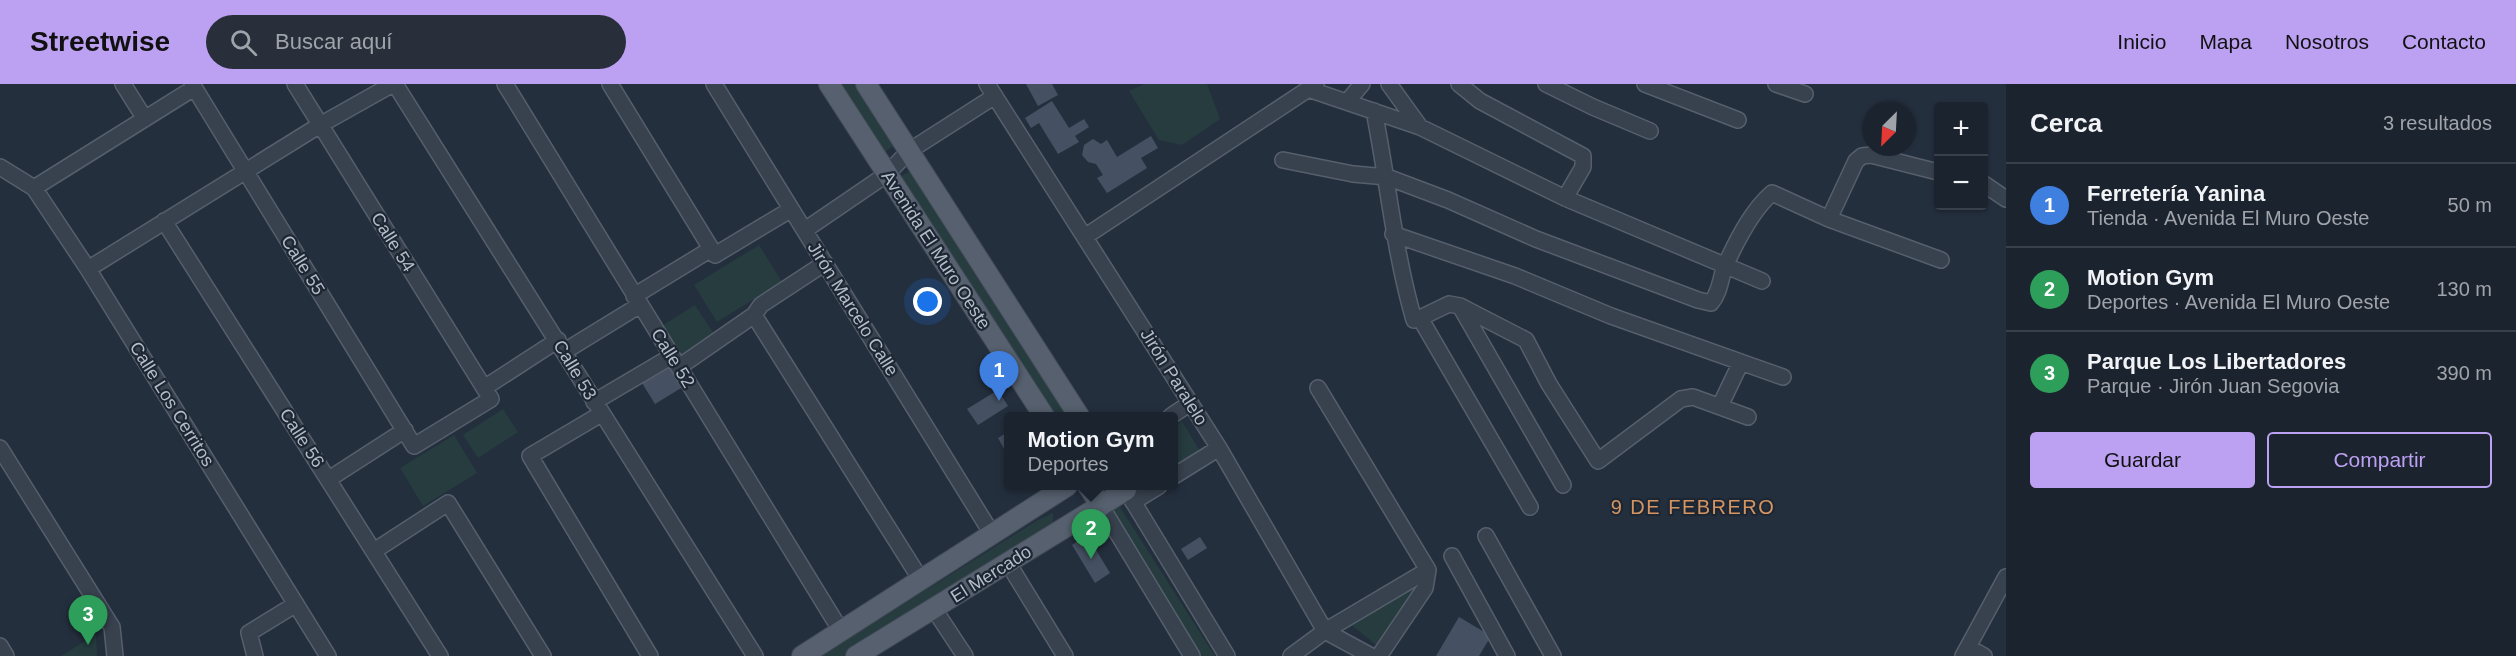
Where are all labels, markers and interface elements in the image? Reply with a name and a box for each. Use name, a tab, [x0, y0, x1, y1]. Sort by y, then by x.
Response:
search box	[206, 15, 626, 69]
text: Streetwise	[30, 26, 170, 57]
icon: search	[227, 26, 260, 59]
text: Buscar aquí	[275, 29, 392, 54]
text: Inicio	[2117, 30, 2166, 53]
text: Mapa	[2199, 30, 2252, 53]
text: Nosotros	[2285, 30, 2369, 53]
text: Contacto	[2402, 30, 2486, 53]
north arrow	[1862, 102, 1916, 156]
map controls	[1934, 102, 1988, 210]
button: +	[1934, 102, 1988, 156]
text: Cerca	[2030, 108, 2102, 138]
text: 3 resultados	[2383, 112, 2492, 134]
button: −	[1934, 156, 1988, 210]
street label: Avenida El Muro Oeste	[877, 167, 995, 333]
text: Ferretería Yanina	[2087, 181, 2265, 206]
text: 1	[2044, 194, 2055, 216]
text: 50 m	[2448, 194, 2492, 216]
text: Tienda · Avenida El Muro Oeste	[2087, 207, 2369, 229]
street label: Calle 54	[367, 209, 419, 275]
street label: Calle 55	[277, 232, 329, 298]
street label: Jirón Marcelo Calle	[804, 238, 902, 380]
text: Motion Gym	[2087, 265, 2214, 290]
text: 2	[2044, 278, 2055, 300]
text: 130 m	[2436, 278, 2492, 300]
your location	[913, 287, 942, 316]
text: Deportes · Avenida El Muro Oeste	[2087, 291, 2390, 313]
street label: Calle 52	[647, 325, 699, 391]
street label: Jirón Paralelo	[1136, 325, 1212, 429]
street label: Calle 53	[549, 337, 601, 403]
street label: Calle Los Cerritos	[126, 338, 218, 470]
text: Parque Los Libertadores	[2087, 349, 2346, 374]
pin: 1	[980, 352, 1018, 401]
text: 3	[2044, 362, 2055, 384]
text: 390 m	[2436, 362, 2492, 384]
text: Parque · Jirón Juan Segovia	[2087, 375, 2339, 397]
street label: Calle 56	[276, 405, 328, 471]
popup	[1004, 412, 1178, 490]
text: Motion Gym	[1027, 427, 1155, 452]
button: Guardar	[2030, 432, 2255, 488]
button: Compartir	[2267, 432, 2492, 488]
text: Deportes	[1027, 453, 1109, 475]
district label: 9 DE FEBRERO	[1611, 496, 1775, 518]
pin: 2	[1072, 510, 1110, 559]
street label: El Mercado	[947, 541, 1035, 607]
pin: 3	[68, 596, 107, 645]

